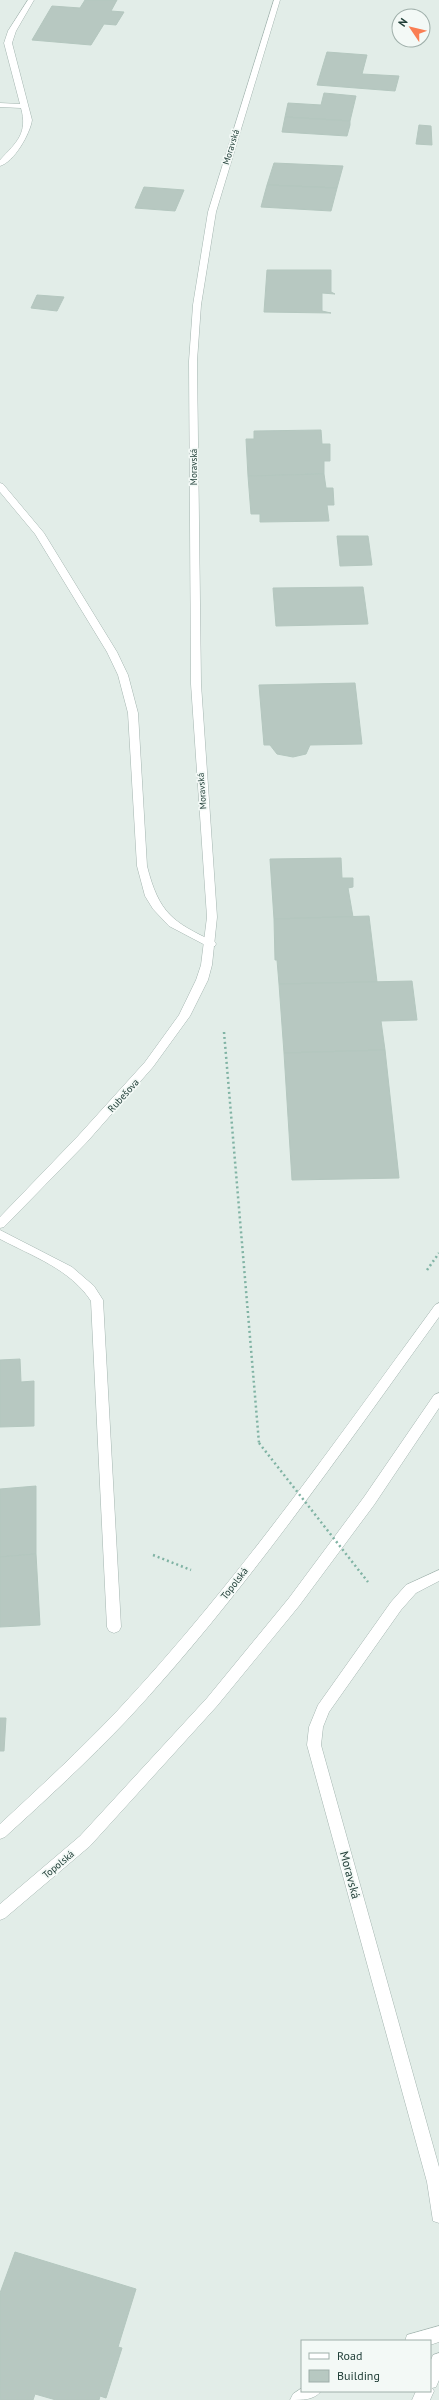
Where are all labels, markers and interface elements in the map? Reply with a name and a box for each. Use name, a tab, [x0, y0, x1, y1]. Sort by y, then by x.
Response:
north arrow	[391, 8, 431, 48]
text: N	[395, 15, 411, 29]
street label: Moravská	[220, 128, 241, 166]
street label: Moravská	[188, 449, 199, 485]
street label: Moravská	[195, 773, 208, 810]
street label: Rubešova	[105, 1076, 142, 1115]
street label: Topolská	[218, 1565, 251, 1602]
street label: Topolská	[40, 1847, 77, 1881]
street label: Moravská	[337, 1850, 364, 1900]
legend	[301, 2340, 431, 2392]
text: Road	[337, 2348, 362, 2363]
text: Building	[337, 2368, 380, 2383]

